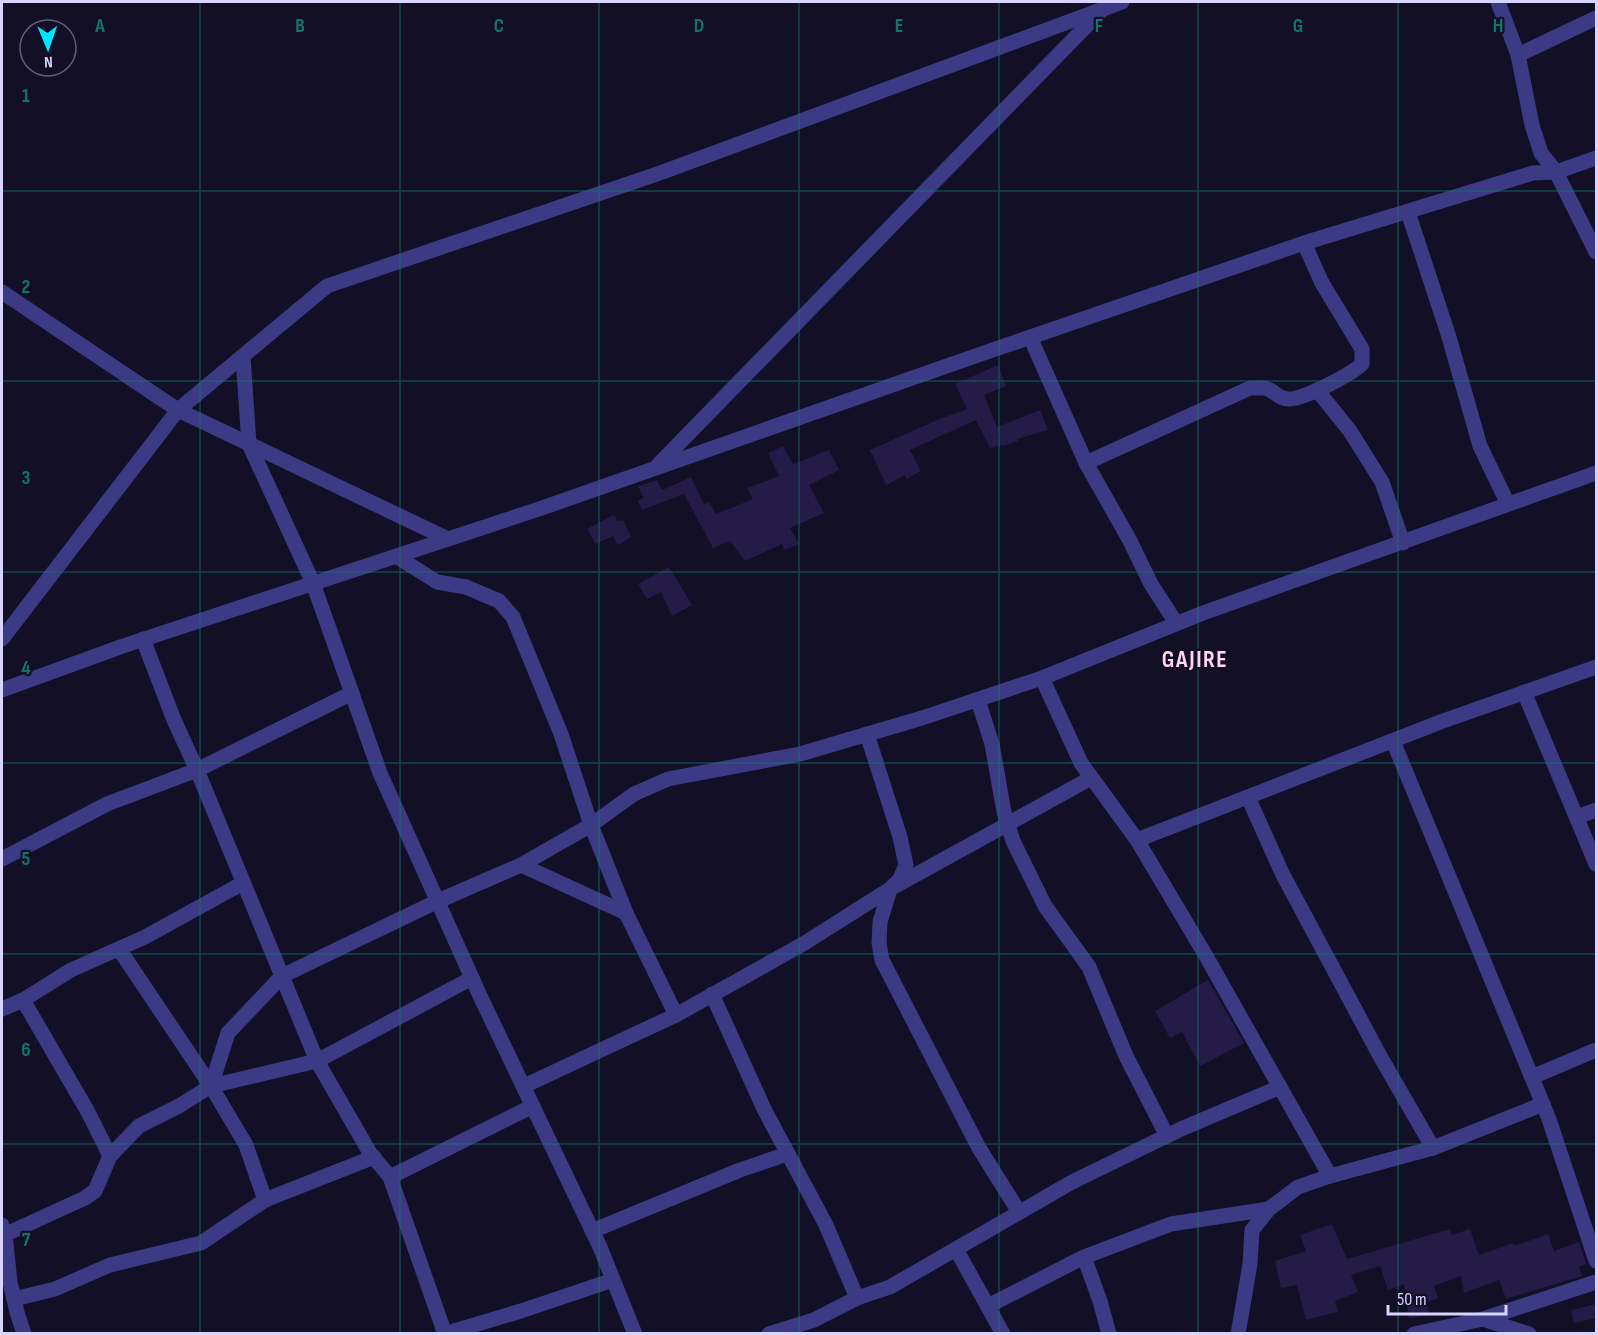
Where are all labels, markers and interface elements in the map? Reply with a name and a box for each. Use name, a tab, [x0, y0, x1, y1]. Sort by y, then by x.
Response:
text: A	[94, 14, 105, 38]
text: B	[295, 14, 305, 38]
text: C	[494, 14, 504, 38]
text: D	[694, 14, 704, 38]
text: E	[895, 14, 903, 38]
text: F	[1095, 14, 1103, 38]
text: G	[1293, 14, 1303, 38]
text: H	[1493, 14, 1503, 38]
north arrow	[18, 18, 78, 78]
text: N	[44, 52, 53, 71]
text: 1	[22, 84, 30, 108]
text: 2	[22, 275, 30, 299]
text: 3	[22, 466, 31, 490]
district label: GAJIRE	[1162, 645, 1228, 674]
text: 4	[21, 656, 31, 680]
text: 5	[22, 847, 31, 871]
text: 6	[21, 1038, 31, 1062]
text: 7	[22, 1228, 31, 1252]
scale bar	[1388, 1278, 1506, 1316]
text: 50 m	[1397, 1289, 1427, 1310]

